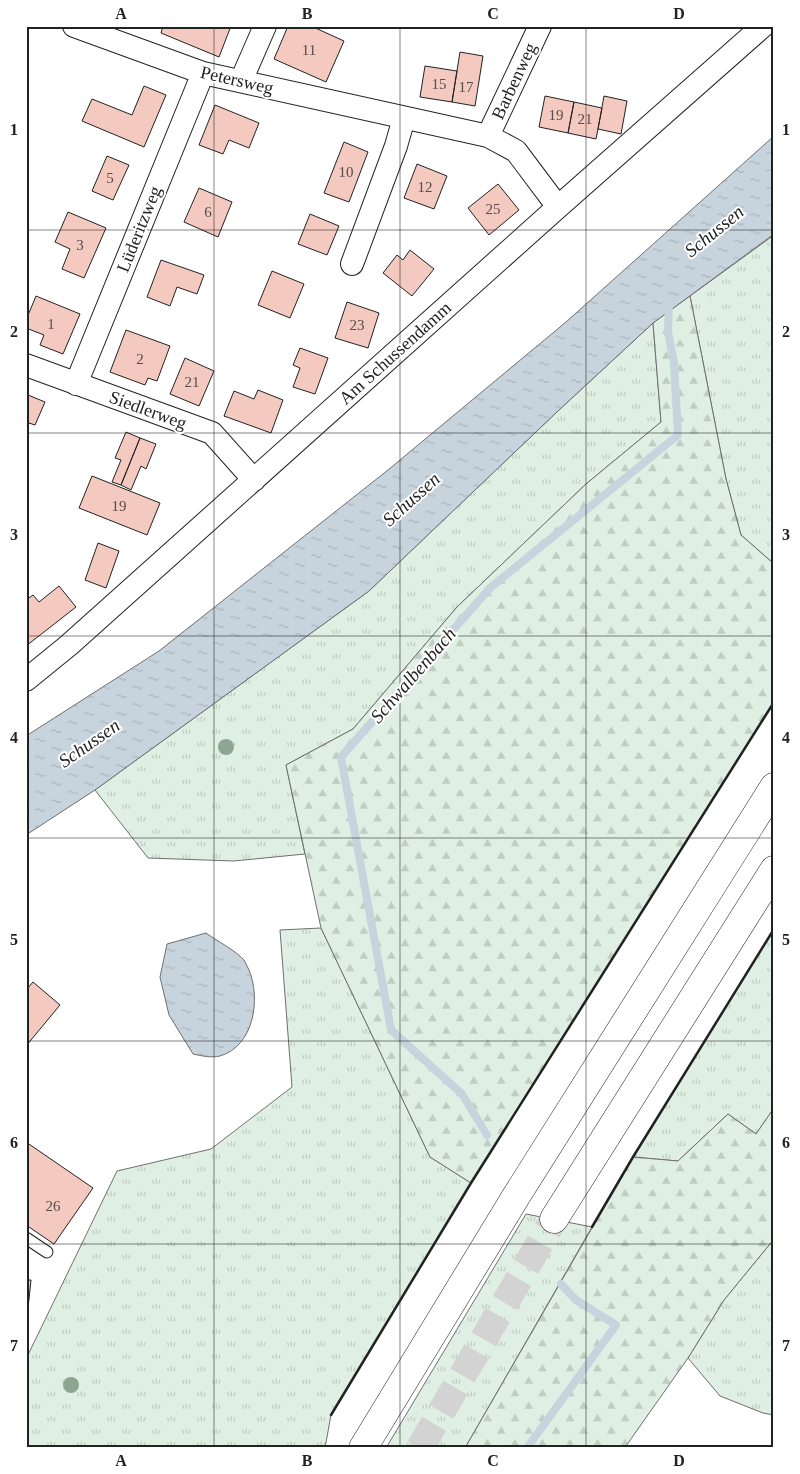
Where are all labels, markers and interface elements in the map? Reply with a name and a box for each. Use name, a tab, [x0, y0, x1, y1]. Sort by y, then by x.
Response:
text: A	[115, 5, 127, 22]
text: B	[302, 5, 313, 22]
text: C	[487, 5, 499, 22]
text: D	[673, 5, 685, 22]
street label: Barbenweg	[488, 40, 540, 122]
house number: 11	[302, 42, 316, 58]
street label: Petersweg	[199, 62, 275, 98]
house number: 15	[432, 76, 447, 92]
house number: 17	[459, 79, 474, 95]
house number: 19	[549, 107, 564, 123]
house number: 21	[578, 111, 593, 127]
text: 1	[10, 121, 18, 138]
text: 1	[782, 121, 790, 138]
house number: 10	[339, 164, 354, 180]
house number: 5	[106, 170, 114, 186]
house number: 12	[418, 179, 433, 195]
street label: Lüderitzweg	[113, 183, 165, 275]
house number: 25	[486, 201, 501, 217]
water label: Schussen	[680, 201, 748, 261]
house number: 6	[204, 204, 212, 220]
house number: 3	[76, 237, 84, 253]
street label: Am Schussendamm	[335, 298, 455, 408]
house number: 1	[47, 316, 55, 332]
house number: 23	[350, 317, 365, 333]
text: 2	[10, 323, 18, 340]
text: 2	[782, 323, 790, 340]
house number: 2	[136, 351, 144, 367]
house number: 21	[185, 374, 200, 390]
street label: Siedlerweg	[107, 387, 189, 433]
water label: Schussen	[378, 468, 444, 530]
house number: 19	[112, 498, 127, 514]
text: 3	[10, 526, 18, 543]
text: 3	[782, 526, 790, 543]
water label: Schwalbenbach	[366, 623, 460, 727]
water label: Schussen	[54, 714, 124, 772]
text: 4	[10, 729, 18, 746]
text: 4	[782, 729, 790, 746]
text: 5	[10, 931, 18, 948]
text: 5	[782, 931, 790, 948]
text: 6	[10, 1134, 18, 1151]
text: 6	[782, 1134, 790, 1151]
house number: 26	[46, 1198, 61, 1214]
text: 7	[10, 1337, 18, 1354]
text: 7	[782, 1337, 790, 1354]
text: A	[115, 1452, 127, 1469]
text: B	[302, 1452, 313, 1469]
text: C	[487, 1452, 499, 1469]
text: D	[673, 1452, 685, 1469]

